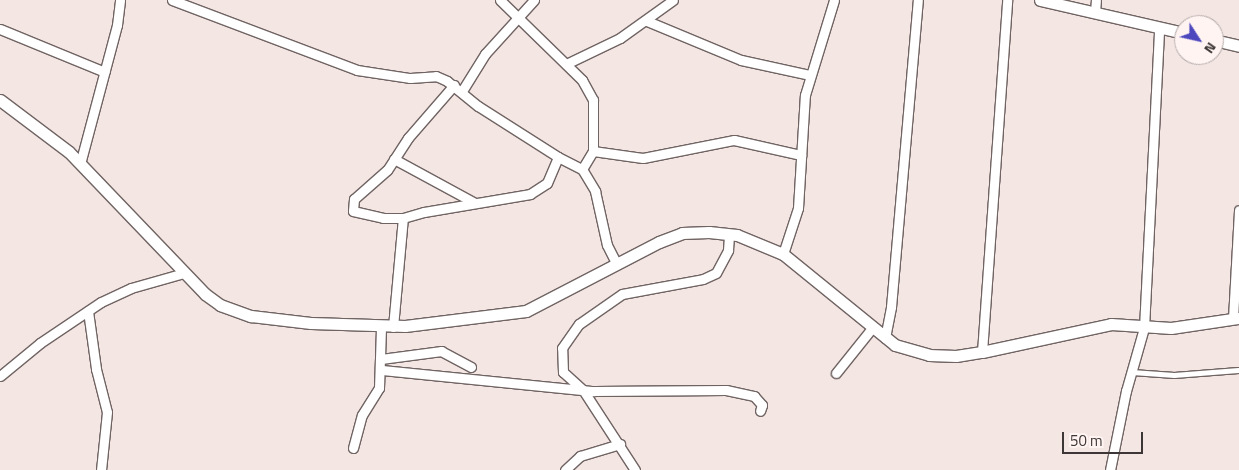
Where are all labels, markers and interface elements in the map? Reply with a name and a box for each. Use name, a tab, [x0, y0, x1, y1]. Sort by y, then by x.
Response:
north arrow	[1174, 15, 1224, 65]
text: N	[1199, 38, 1222, 58]
scale bar	[1064, 422, 1145, 454]
text: 50 m	[1070, 429, 1103, 452]

